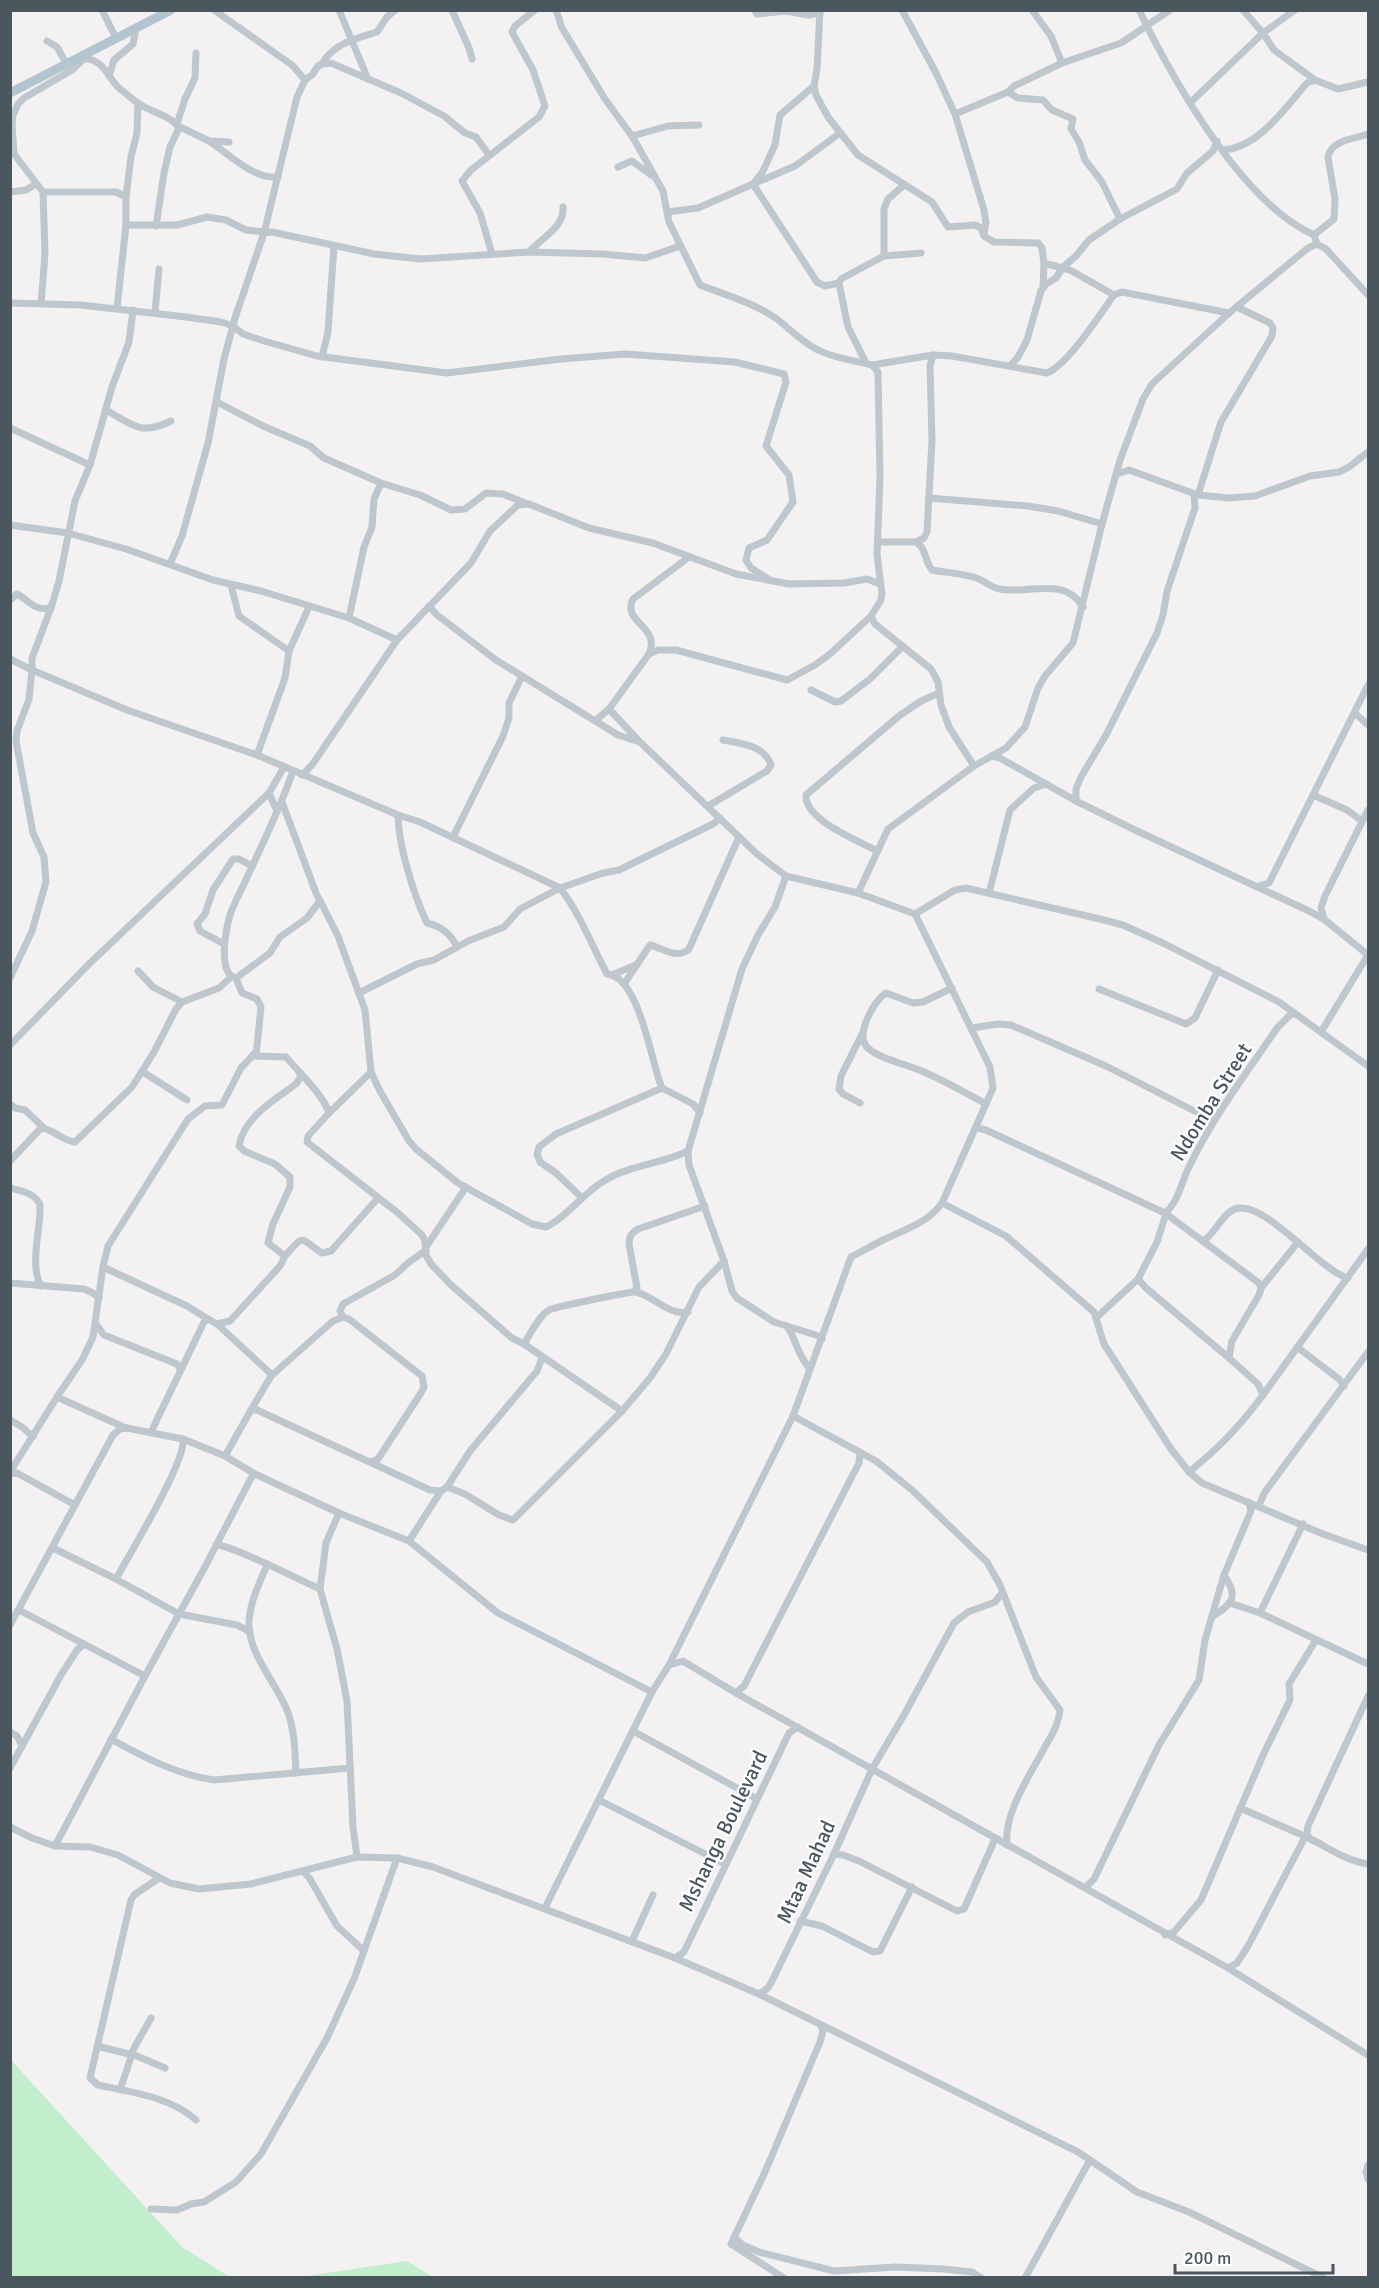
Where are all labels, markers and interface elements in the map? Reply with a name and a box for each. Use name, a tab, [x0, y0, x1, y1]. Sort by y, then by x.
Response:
street label: Ndomba Street	[1164, 1038, 1258, 1166]
street label: Mshanga Boulevard	[673, 1746, 773, 1916]
street label: Mtaa Mahad	[771, 1816, 841, 1928]
scale bar	[1175, 2237, 1332, 2275]
text: 200 m	[1184, 2247, 1231, 2269]

